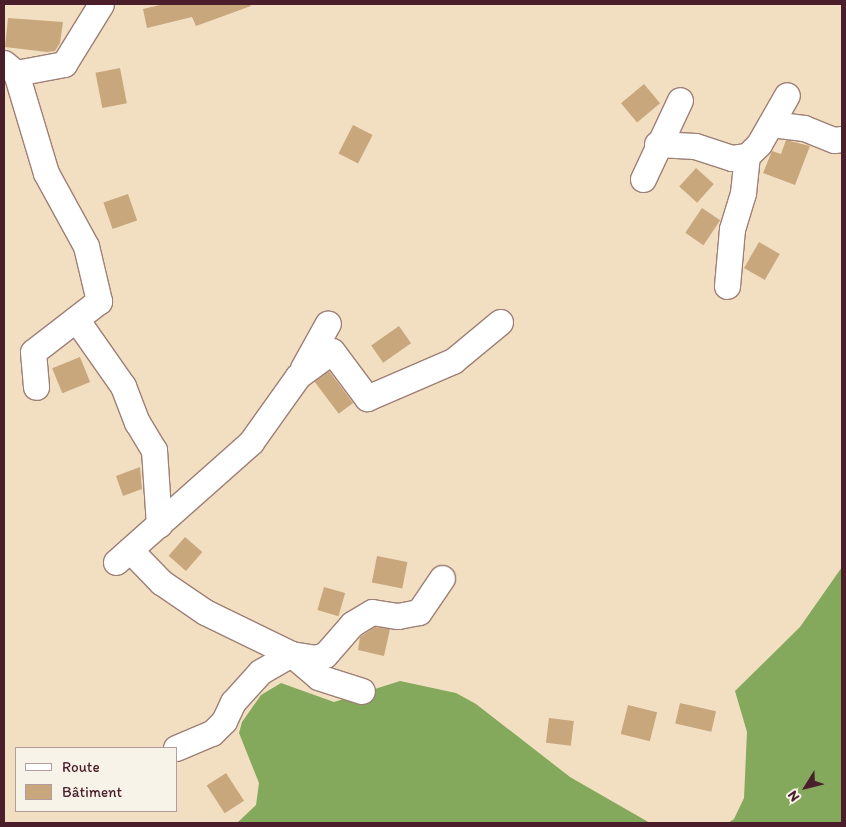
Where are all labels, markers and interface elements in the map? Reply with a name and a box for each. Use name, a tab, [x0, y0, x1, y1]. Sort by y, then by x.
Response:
legend	[15, 747, 178, 812]
text: Route	[62, 758, 100, 776]
north arrow	[781, 762, 831, 812]
text: Bâtiment	[62, 783, 122, 801]
text: N	[784, 787, 803, 805]

